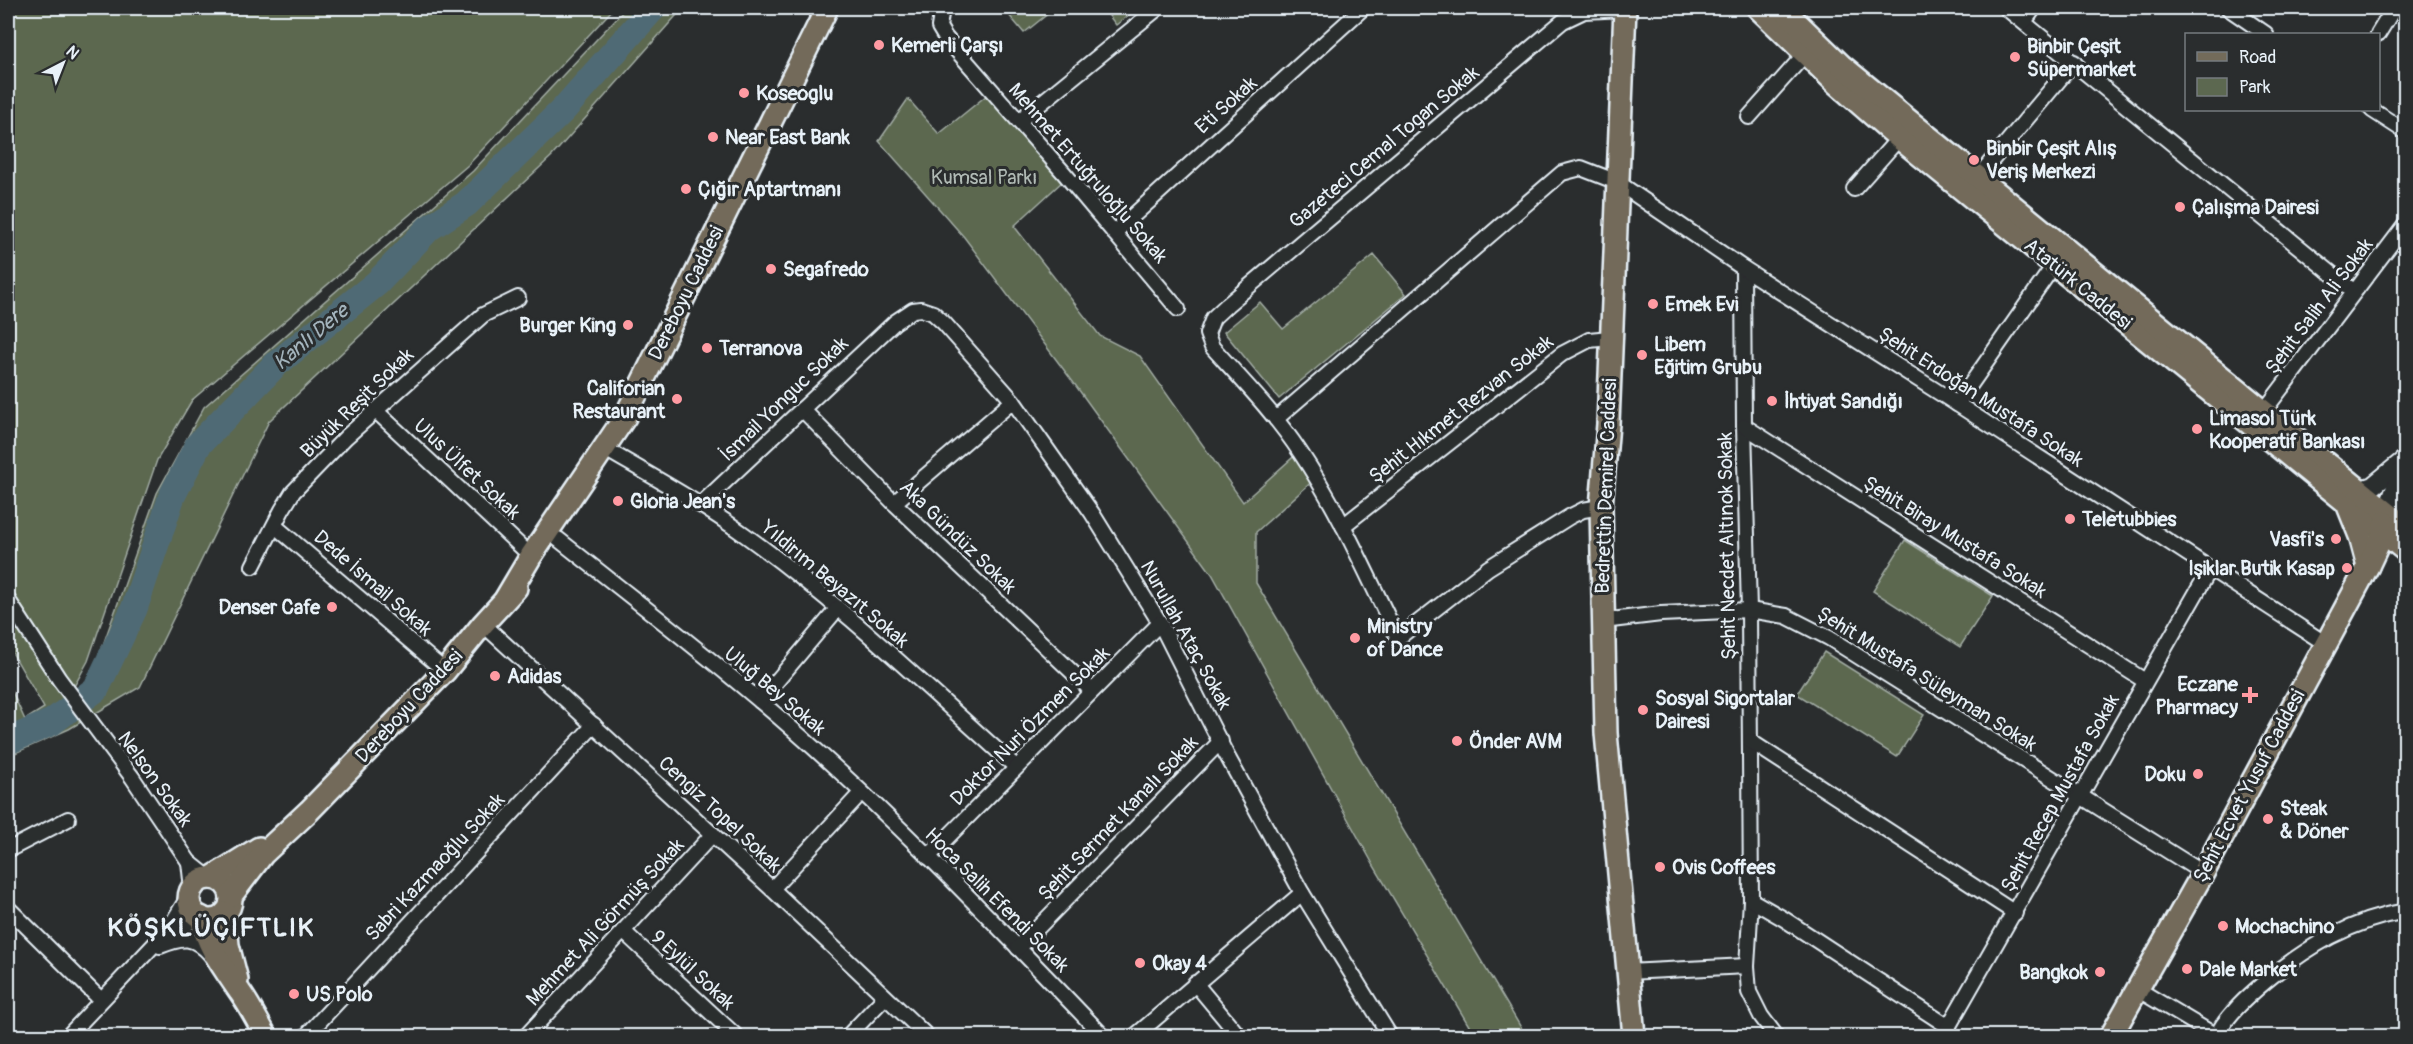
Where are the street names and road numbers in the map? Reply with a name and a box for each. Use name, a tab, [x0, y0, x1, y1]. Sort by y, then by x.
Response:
street label: Gazeteci Cemal Togan Sokak	[1284, 60, 1485, 234]
street label: Eti Sokak	[1190, 70, 1263, 139]
street label: Mehmet Ertuğruloğlu Sokak	[1003, 78, 1173, 269]
street label: Dereboyu Caddesi	[643, 222, 729, 364]
street label: Şehit Salih Ali Sokak	[2260, 232, 2379, 379]
street label: Atatürk Caddesi	[2019, 233, 2137, 335]
street label: Şehit Erdoğan Mustafa Sokak	[1874, 321, 2089, 473]
street label: Şehit Hıkmet Rezvan Sokak	[1364, 329, 1559, 489]
street label: İsmail Yonguc Sokak	[715, 331, 854, 467]
street label: Büyük Reşit Sokak	[295, 342, 419, 463]
street label: Bedrettin Demirel Caddesi	[1590, 378, 1622, 594]
street label: Ulus Ülfet Sokak	[408, 413, 526, 525]
street label: Şehit Necdet Altınok Sokak	[1713, 431, 1741, 660]
street label: Şehit Biray Mustafa Sokak	[1859, 470, 2052, 604]
street label: Aka Gündüz Sokak	[894, 475, 1022, 600]
street label: Yıldirım Beyazıt Sokak	[755, 514, 915, 654]
street label: Dede İsmail Sokak	[308, 525, 438, 642]
street label: Nurullah Ataç Sokak	[1135, 556, 1238, 715]
street label: Şehit Mustafa Süleyman Sokak	[1812, 601, 2042, 757]
street label: Doktor Nuri Özmen Sokak	[945, 640, 1116, 811]
street label: Uluğ Bey Sokak	[719, 641, 832, 741]
street label: Dereboyu Caddesi	[350, 644, 468, 768]
street label: Şehit Ecvet Yusuf Caddesi	[2187, 685, 2311, 887]
street label: Şehit Recep Mustafa Sokak	[1995, 689, 2125, 896]
street label: Nelson Sokak	[112, 726, 198, 832]
street label: Şehit Sermet Kanalı Sokak	[1033, 730, 1204, 906]
street label: Cengiz Topel Sokak	[653, 750, 787, 878]
street label: Sabri Kazmaoğlu Sokak	[360, 787, 511, 946]
street label: Hoca Salih Efendi Sokak	[919, 822, 1075, 978]
street label: Mehmet Ali Görmüş Sokak	[521, 832, 690, 1011]
street label: 9 Eylül Sokak	[646, 925, 741, 1016]

